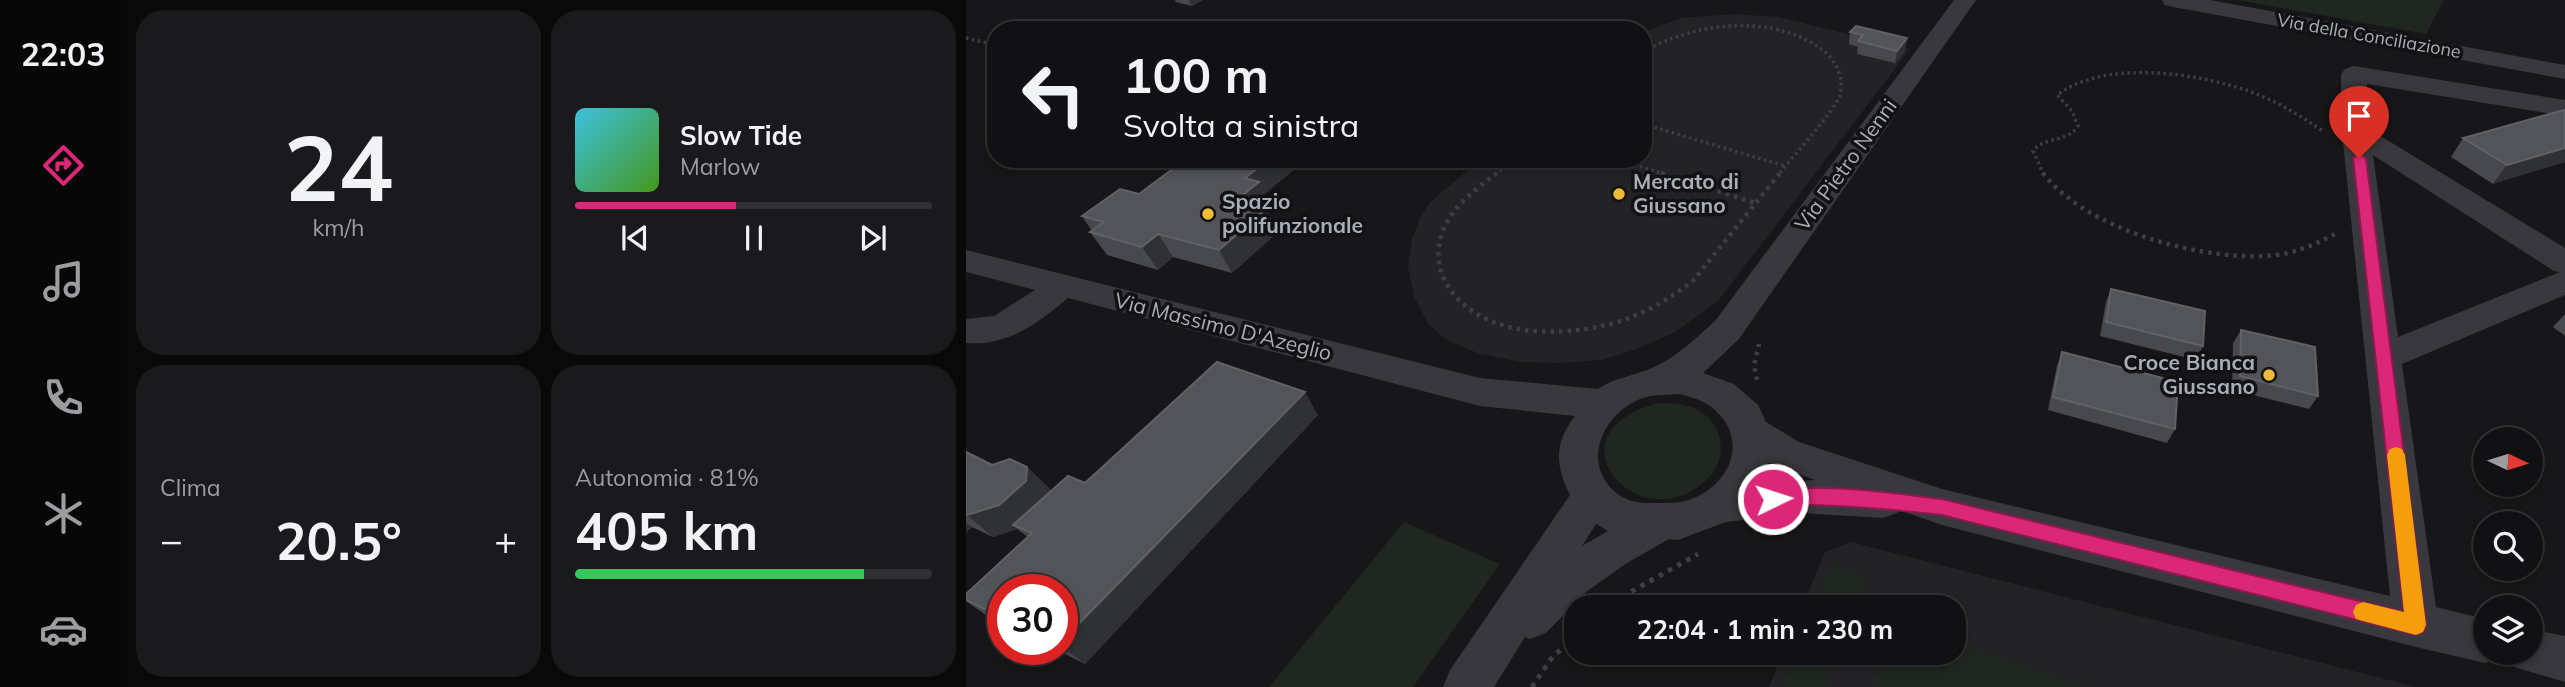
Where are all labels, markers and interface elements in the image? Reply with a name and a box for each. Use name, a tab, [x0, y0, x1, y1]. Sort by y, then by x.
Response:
street label: Via della Conciliazione	[2275, 8, 2463, 63]
text: 22:03	[21, 34, 105, 74]
text: 100 m	[1123, 44, 1269, 105]
icon: left	[1008, 49, 1099, 140]
pin	[2329, 86, 2389, 158]
street label: Via Pietro Nenni	[1789, 93, 1902, 236]
icon: arrive	[2340, 97, 2378, 135]
text: Svolta a sinistra	[1123, 105, 1359, 145]
text: 24	[284, 110, 393, 224]
text: Slow Tide	[680, 119, 802, 152]
icon: directions	[39, 141, 88, 190]
text: Marlow	[680, 152, 760, 181]
place label: Mercato di Giussano	[1633, 168, 1739, 218]
marker: Mercato di Giussano	[1611, 186, 1627, 202]
place label: Spazio polifunzionale	[1222, 188, 1363, 238]
marker: Spazio polifunzionale	[1200, 206, 1216, 222]
text: km/h	[312, 213, 365, 242]
icon: previous	[616, 219, 654, 257]
icon: pause	[735, 219, 773, 257]
icon: next	[854, 219, 892, 257]
icon: music	[39, 257, 88, 306]
street label: Via Massimo D'Azeglio	[1112, 286, 1334, 366]
place label: Croce Bianca Giussano	[2123, 349, 2255, 399]
marker: Croce Bianca Giussano	[2261, 367, 2277, 383]
icon: phone	[39, 373, 88, 422]
north arrow	[2473, 427, 2543, 497]
map controls	[2473, 427, 2543, 665]
position arrow	[1736, 462, 1810, 536]
text: Autonomia · 81%	[575, 463, 759, 492]
text: Clima	[160, 473, 221, 502]
icon: climate	[39, 489, 88, 538]
text: 405 km	[575, 498, 758, 563]
text: 20.5°	[275, 508, 402, 573]
button: search	[2473, 511, 2543, 581]
text: −	[160, 516, 183, 564]
text: +	[494, 516, 517, 564]
speed limit sign: 30	[987, 574, 1078, 665]
button: layers	[2473, 595, 2543, 665]
icon: car	[39, 605, 88, 654]
text: 22:04 · 1 min · 230 m	[1637, 613, 1893, 646]

